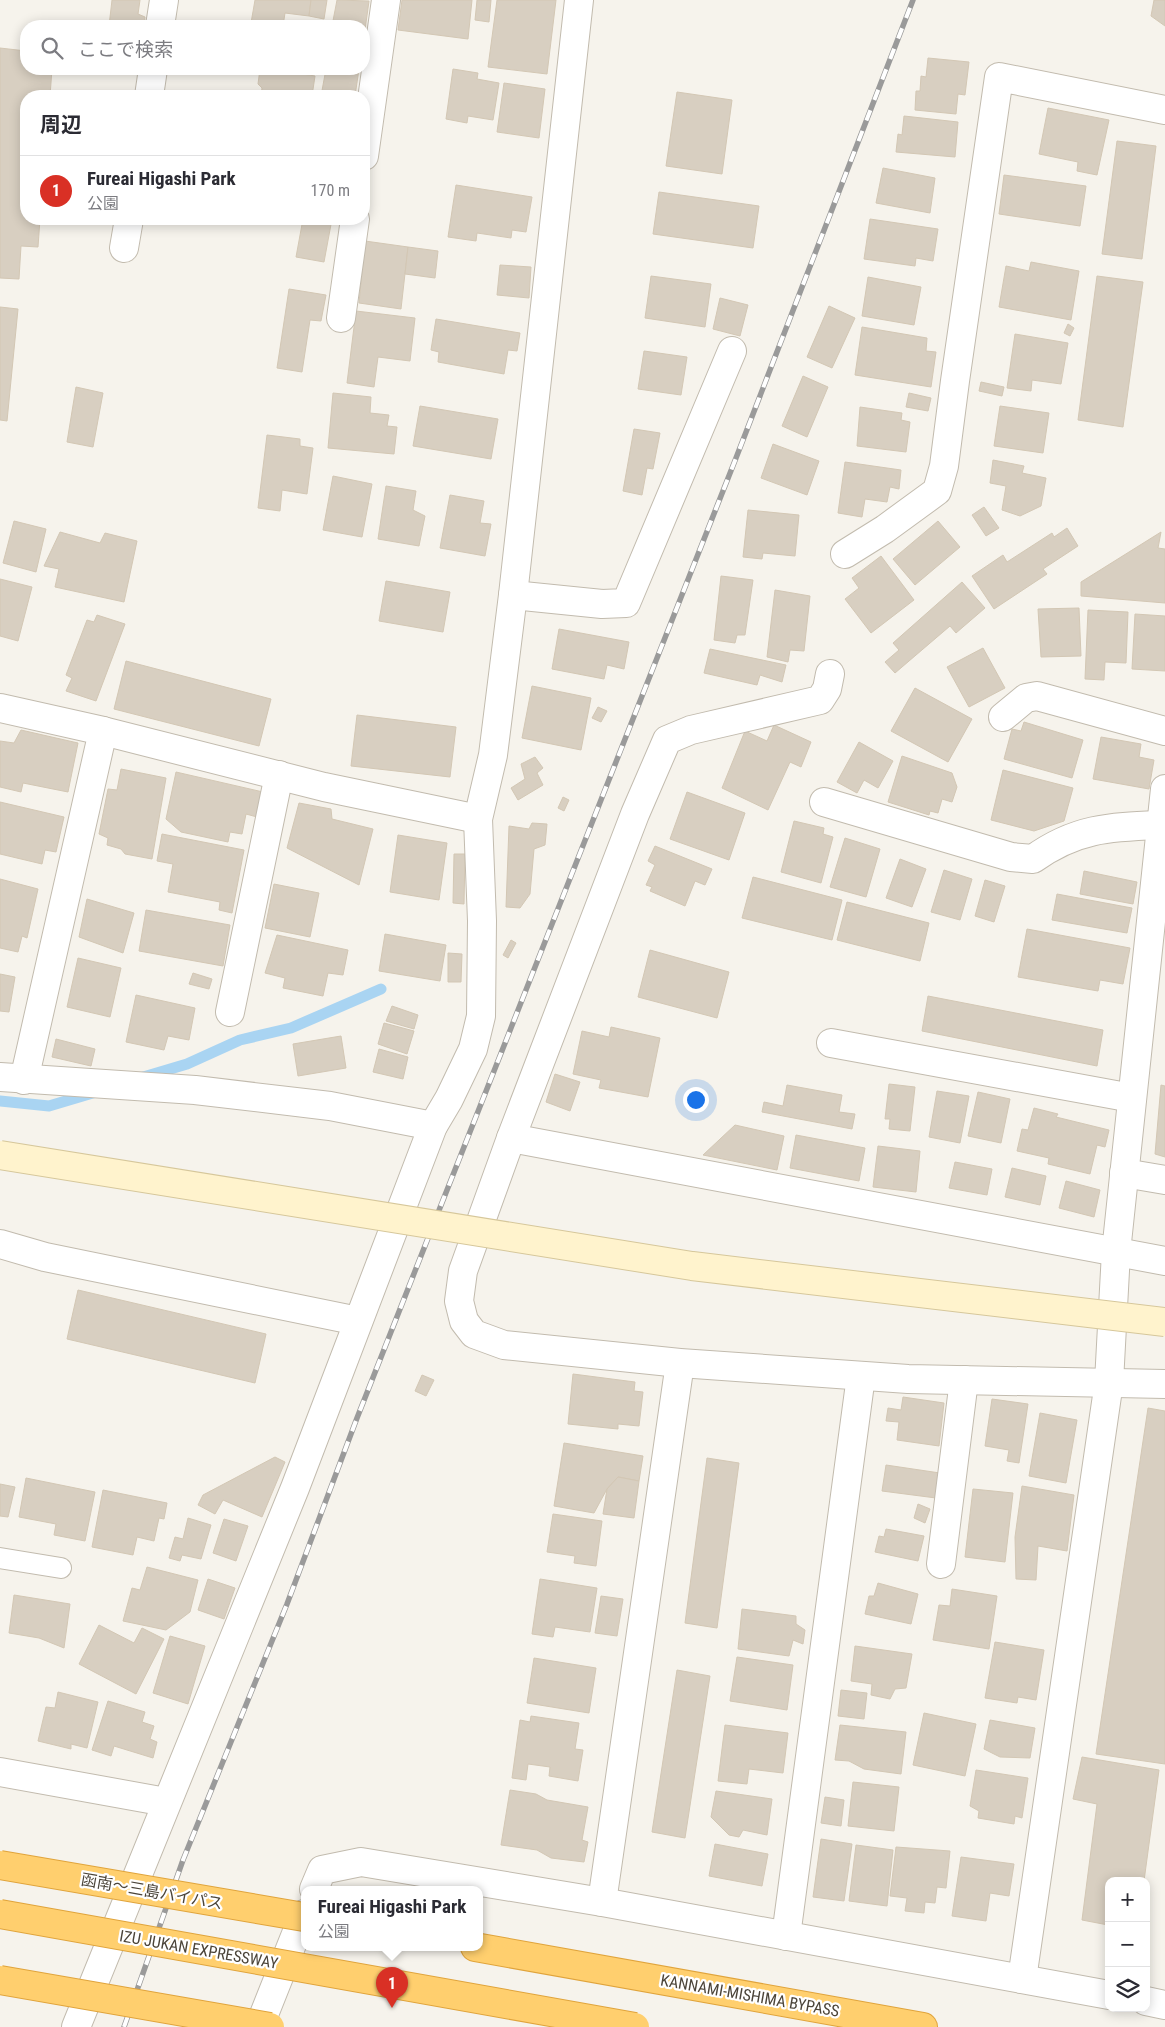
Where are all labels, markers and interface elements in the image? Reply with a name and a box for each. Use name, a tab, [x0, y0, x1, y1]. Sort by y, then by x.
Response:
search box	[20, 20, 370, 75]
icon: search	[38, 34, 66, 62]
text: ここで検索	[78, 38, 173, 61]
text: 周辺	[40, 113, 82, 137]
text: Fureai Higashi Park	[87, 167, 236, 190]
text: 1	[52, 181, 60, 200]
text: 170 m	[311, 181, 350, 200]
text: 公園	[87, 194, 119, 213]
your location	[683, 1087, 709, 1113]
street label: 函南～三島バイパス	[80, 1870, 224, 1913]
map controls	[1105, 1877, 1150, 2012]
button: +	[1105, 1877, 1150, 1922]
popup	[301, 1886, 483, 1951]
text: Fureai Higashi Park	[318, 1895, 466, 1918]
text: 公園	[318, 1922, 350, 1941]
button: −	[1105, 1922, 1150, 1967]
street label: IZU JUKAN EXPRESSWAY	[118, 1926, 280, 1973]
pin: 1	[376, 1967, 408, 2008]
button: layers	[1105, 1967, 1150, 2012]
street label: KANNAMI-MISHIMA BYPASS	[659, 1970, 841, 2021]

